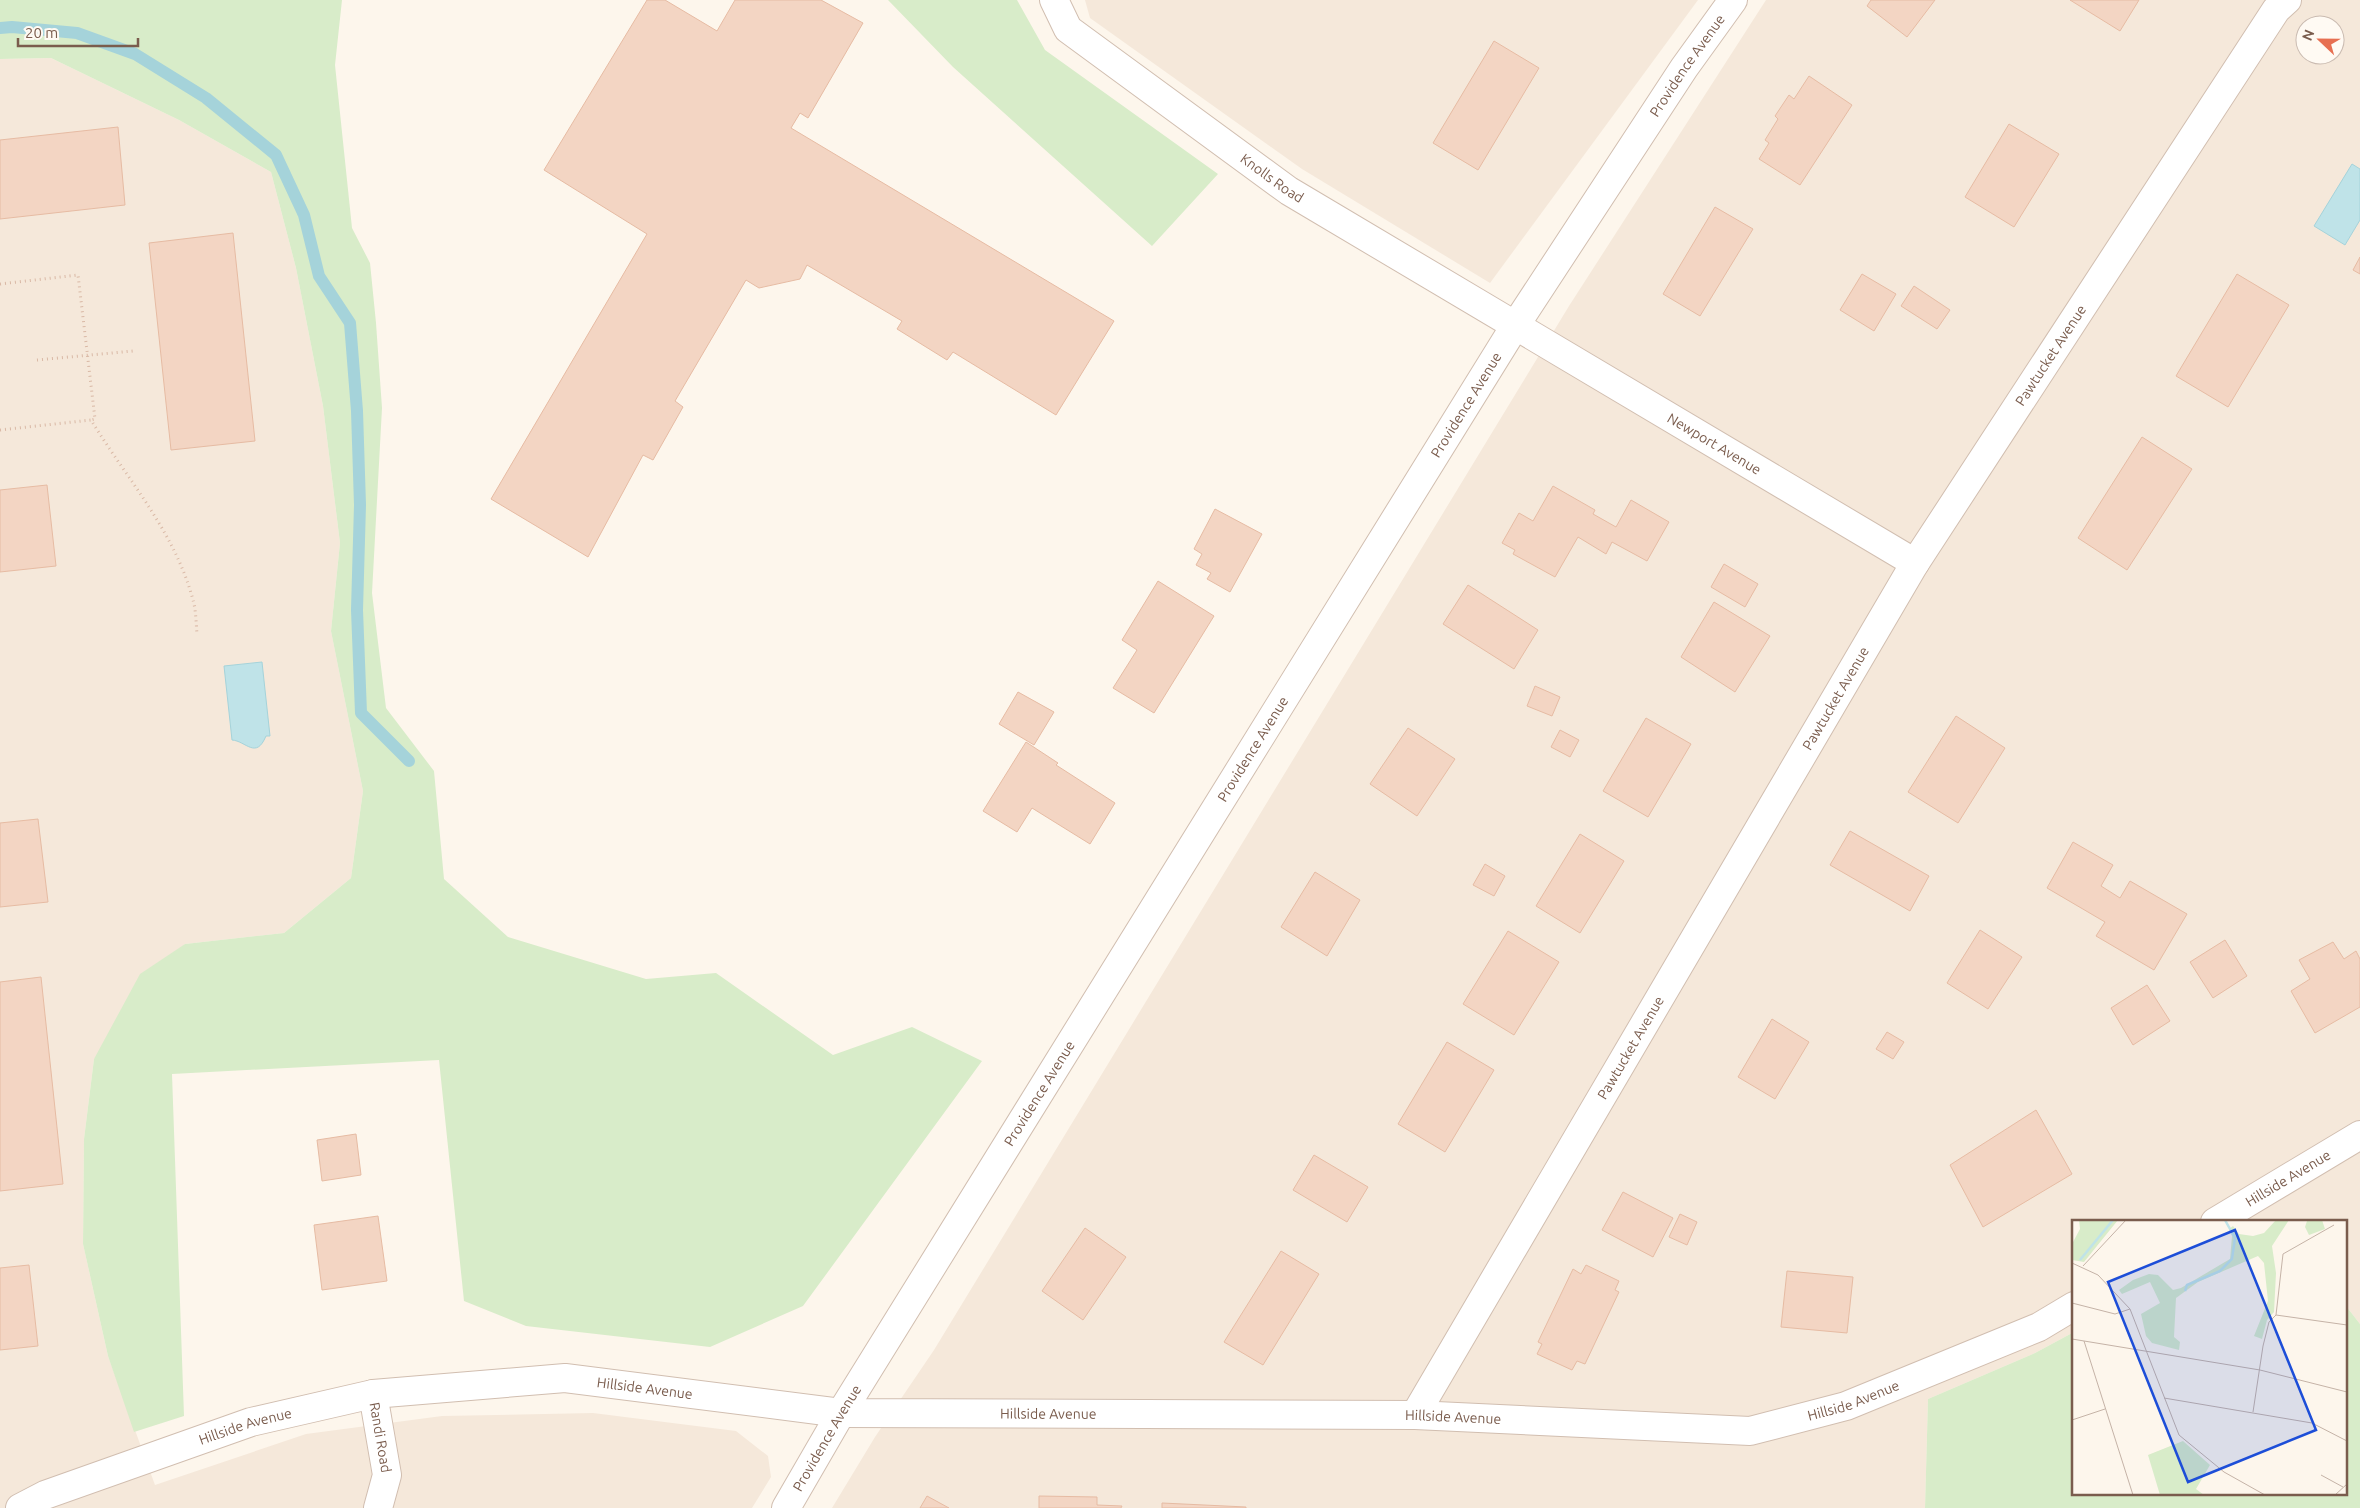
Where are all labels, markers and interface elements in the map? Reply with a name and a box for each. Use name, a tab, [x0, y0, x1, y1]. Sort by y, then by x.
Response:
street label: Providence Avenue	[1646, 11, 1728, 120]
scale bar	[18, 15, 138, 47]
north arrow	[2295, 15, 2345, 65]
text: 20 m	[25, 24, 58, 41]
text: N	[2299, 27, 2317, 43]
street label: Knolls Road	[1237, 150, 1307, 206]
street label: Pawtucket Avenue	[2012, 302, 2089, 409]
street label: Providence Avenue	[1428, 349, 1505, 460]
street label: Newport Avenue	[1665, 410, 1764, 478]
street label: Pawtucket Avenue	[1799, 644, 1872, 753]
street label: Providence Avenue	[1214, 694, 1291, 805]
street label: Pawtucket Avenue	[1594, 993, 1667, 1102]
street label: Providence Avenue	[1001, 1038, 1078, 1149]
street label: Hillside Avenue	[2242, 1147, 2333, 1210]
inset map	[2072, 1220, 2348, 1496]
street label: Hillside Avenue	[596, 1374, 694, 1402]
street label: Hillside Avenue	[1806, 1377, 1902, 1424]
street label: Providence Avenue	[789, 1382, 864, 1494]
street label: Randi Road	[367, 1401, 394, 1474]
street label: Hillside Avenue	[197, 1405, 293, 1448]
street label: Hillside Avenue	[1000, 1406, 1096, 1422]
street label: Hillside Avenue	[1405, 1407, 1502, 1427]

